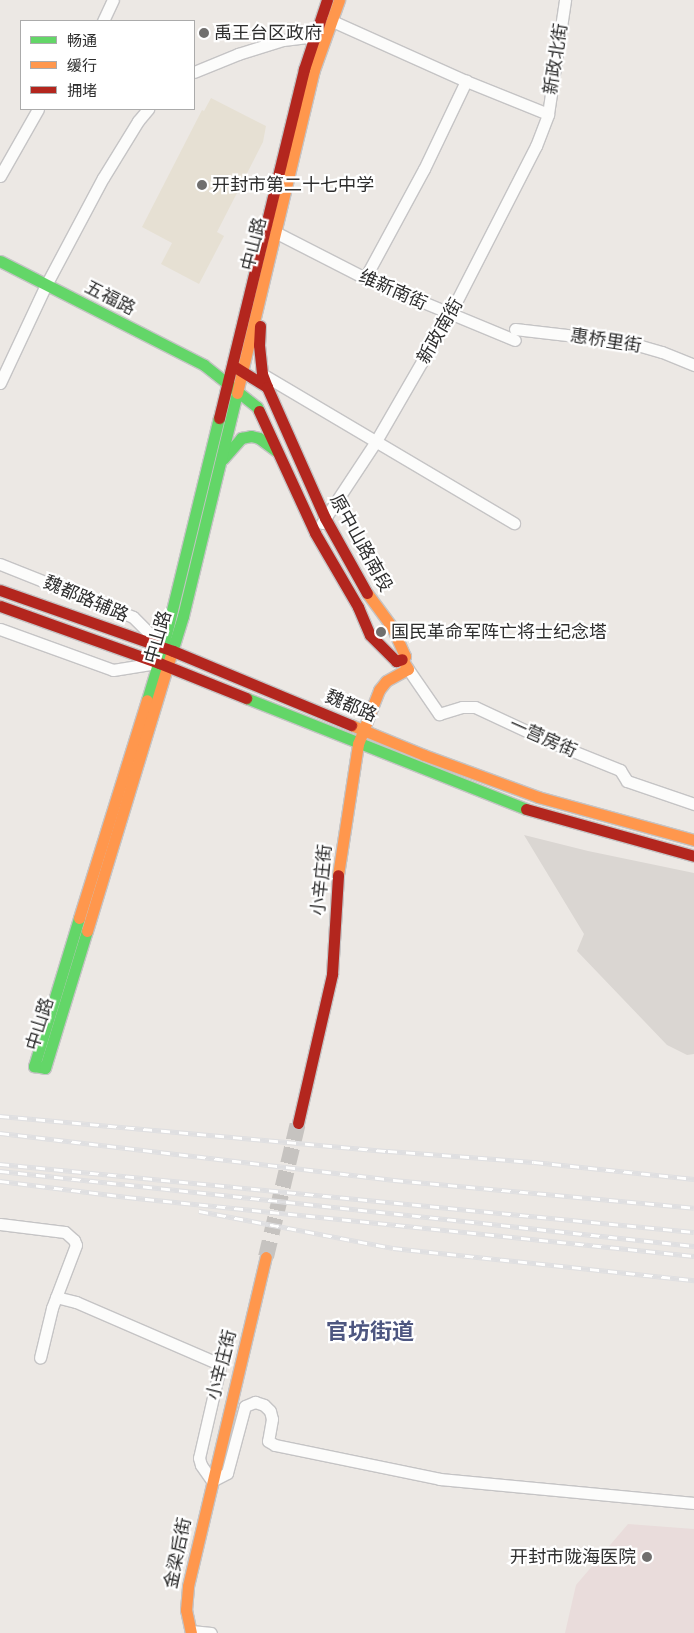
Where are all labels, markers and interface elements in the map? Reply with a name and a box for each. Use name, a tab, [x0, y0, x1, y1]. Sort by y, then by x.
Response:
legend	[20, 20, 195, 110]
place label: 禹王台区政府	[214, 22, 322, 44]
street label: 新政北街	[540, 22, 572, 96]
marker: 禹王台区政府	[198, 27, 210, 39]
text: 畅通	[67, 31, 97, 50]
text: 缓行	[67, 56, 97, 75]
text: 拥堵	[67, 81, 97, 100]
place label: 开封市第二十七中学	[212, 174, 374, 196]
marker: 开封市第二十七中学	[196, 179, 208, 191]
street label: 中山路	[237, 215, 271, 273]
street label: 维新南街	[356, 265, 430, 315]
street label: 五福路	[81, 276, 139, 320]
street label: 新政南街	[413, 294, 467, 368]
street label: 惠桥里街	[569, 325, 643, 357]
street label: 原中山路南段	[325, 491, 397, 595]
street label: 魏都路辅路	[40, 571, 132, 627]
street label: 中山路	[140, 608, 176, 666]
place label: 国民革命军阵亡将士纪念塔	[391, 621, 607, 643]
marker: 国民革命军阵亡将士纪念塔	[375, 626, 387, 638]
street label: 魏都路	[322, 686, 380, 726]
street label: 一营房街	[506, 713, 580, 763]
street label: 小辛庄街	[307, 843, 337, 917]
street label: 中山路	[22, 995, 58, 1053]
district label: 官坊街道	[326, 1318, 414, 1344]
street label: 小辛庄街	[203, 1327, 241, 1403]
street label: 金梁后街	[160, 1516, 196, 1590]
place label: 开封市陇海医院	[510, 1546, 636, 1568]
marker: 开封市陇海医院	[640, 1550, 654, 1564]

